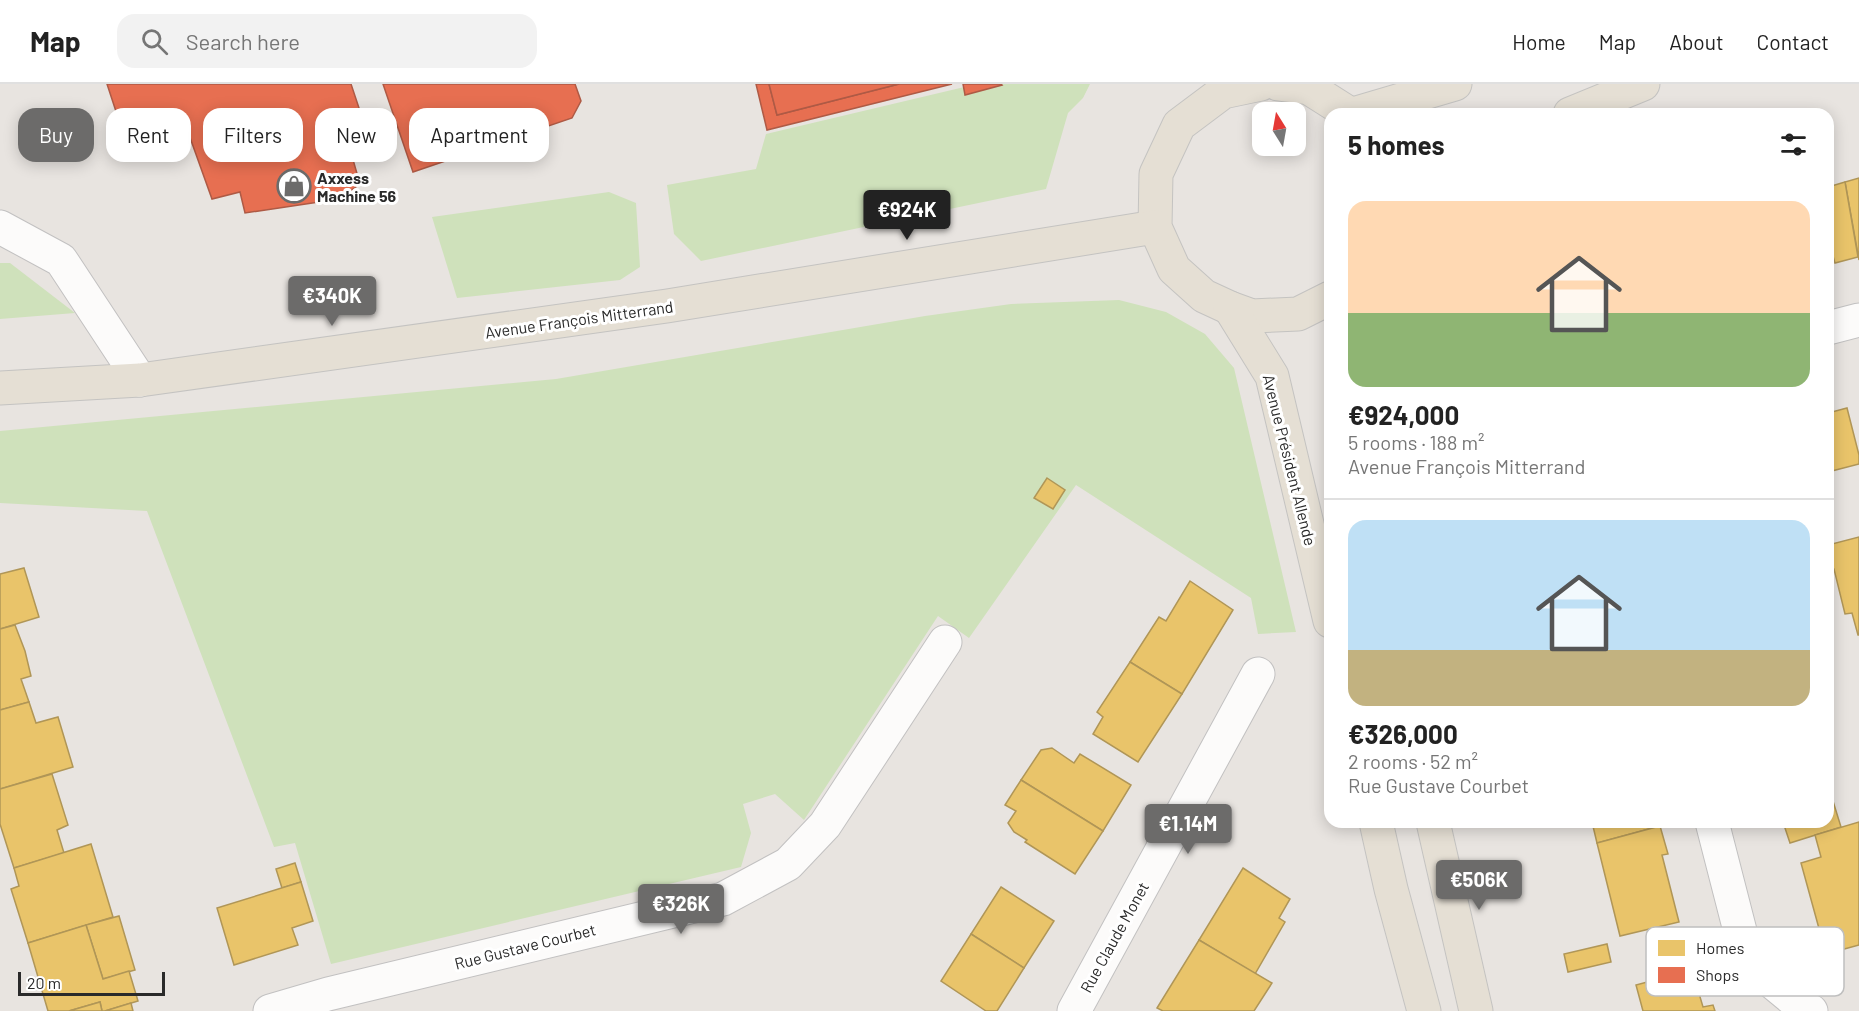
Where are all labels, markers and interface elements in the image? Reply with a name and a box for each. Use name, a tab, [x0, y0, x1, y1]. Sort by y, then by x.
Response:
search box	[117, 14, 537, 68]
text: Map	[30, 24, 81, 58]
icon: search	[138, 25, 171, 58]
text: Search here	[186, 28, 300, 54]
text: Home	[1512, 29, 1566, 54]
text: Map	[1599, 29, 1636, 54]
text: About	[1669, 29, 1724, 54]
text: Contact	[1757, 29, 1829, 54]
north arrow	[1252, 102, 1306, 156]
map controls	[1252, 102, 1306, 156]
chip: Buy	[18, 108, 94, 162]
chip: Rent	[106, 108, 191, 162]
chip: Filters	[203, 108, 303, 162]
chip: New	[315, 108, 397, 162]
chip: Apartment	[409, 108, 549, 162]
icon: filters	[1777, 128, 1810, 161]
text: 5 homes	[1348, 129, 1445, 160]
shop icon: Axxess Machine 56	[276, 168, 312, 204]
place label: Axxess Machine 56	[317, 168, 397, 205]
pin: €924K	[865, 190, 949, 241]
text: €924K	[877, 197, 937, 221]
icon: home	[1525, 240, 1633, 348]
pin: €340K	[290, 276, 374, 327]
text: €340K	[302, 283, 362, 307]
street label: Avenue François Mitterrand	[484, 296, 674, 342]
street label: Avenue Président Allende	[1260, 372, 1320, 548]
text: €924,000	[1348, 399, 1459, 430]
text: 5 rooms · 188 m²	[1348, 430, 1485, 454]
text: Avenue François Mitterrand	[1348, 454, 1585, 478]
icon: home	[1525, 559, 1633, 667]
text: €326,000	[1348, 718, 1458, 749]
text: 2 rooms · 52 m²	[1348, 749, 1478, 773]
text: Rue Gustave Courbet	[1348, 773, 1529, 797]
pin: €1.14M	[1139, 804, 1237, 855]
text: €1.14M	[1159, 811, 1217, 835]
pin: €506K	[1437, 860, 1521, 911]
text: €506K	[1450, 867, 1508, 891]
street label: Rue Claude Monet	[1076, 878, 1152, 996]
pin: €326K	[639, 884, 723, 935]
text: €326K	[652, 891, 710, 915]
street label: Rue Gustave Courbet	[452, 919, 598, 973]
legend	[1646, 927, 1844, 996]
text: Homes	[1696, 938, 1744, 957]
text: Shops	[1696, 965, 1739, 984]
scale bar	[18, 969, 165, 996]
text: 20 m	[27, 973, 61, 992]

